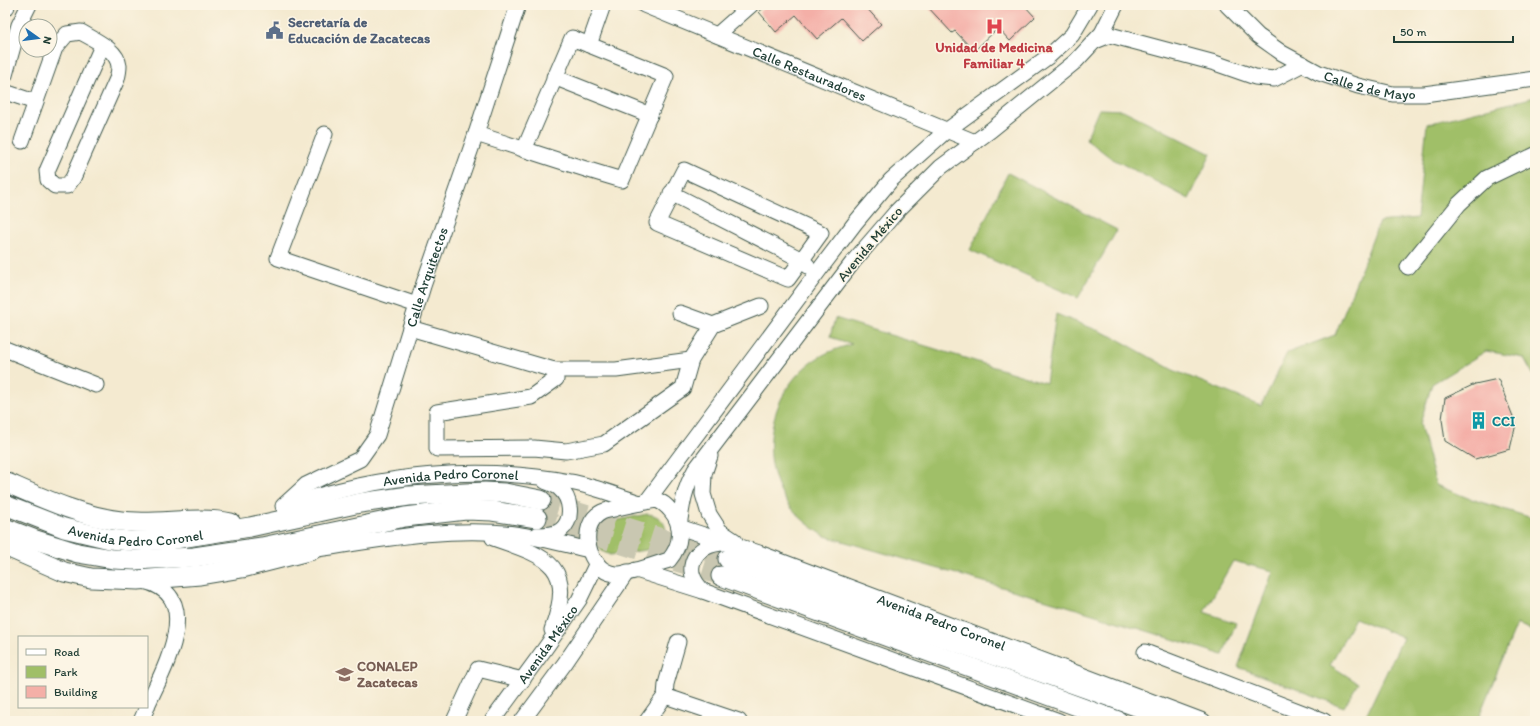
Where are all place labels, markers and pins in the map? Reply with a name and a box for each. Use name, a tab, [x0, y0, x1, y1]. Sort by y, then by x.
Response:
place label: Secretaría de Educación de Zacatecas	[288, 14, 430, 47]
hospital icon: Unidad de Medicina Familiar 4	[984, 17, 1004, 37]
public building icon: Secretaría de Educación de Zacatecas	[265, 20, 285, 40]
place label: Unidad de Medicina Familiar 4	[935, 39, 1054, 72]
building icon: CCI	[1469, 411, 1489, 431]
place label: CCI	[1492, 413, 1515, 430]
place label: CONALEP Zacatecas	[357, 658, 418, 691]
school or university icon: CONALEP Zacatecas	[334, 664, 354, 684]

